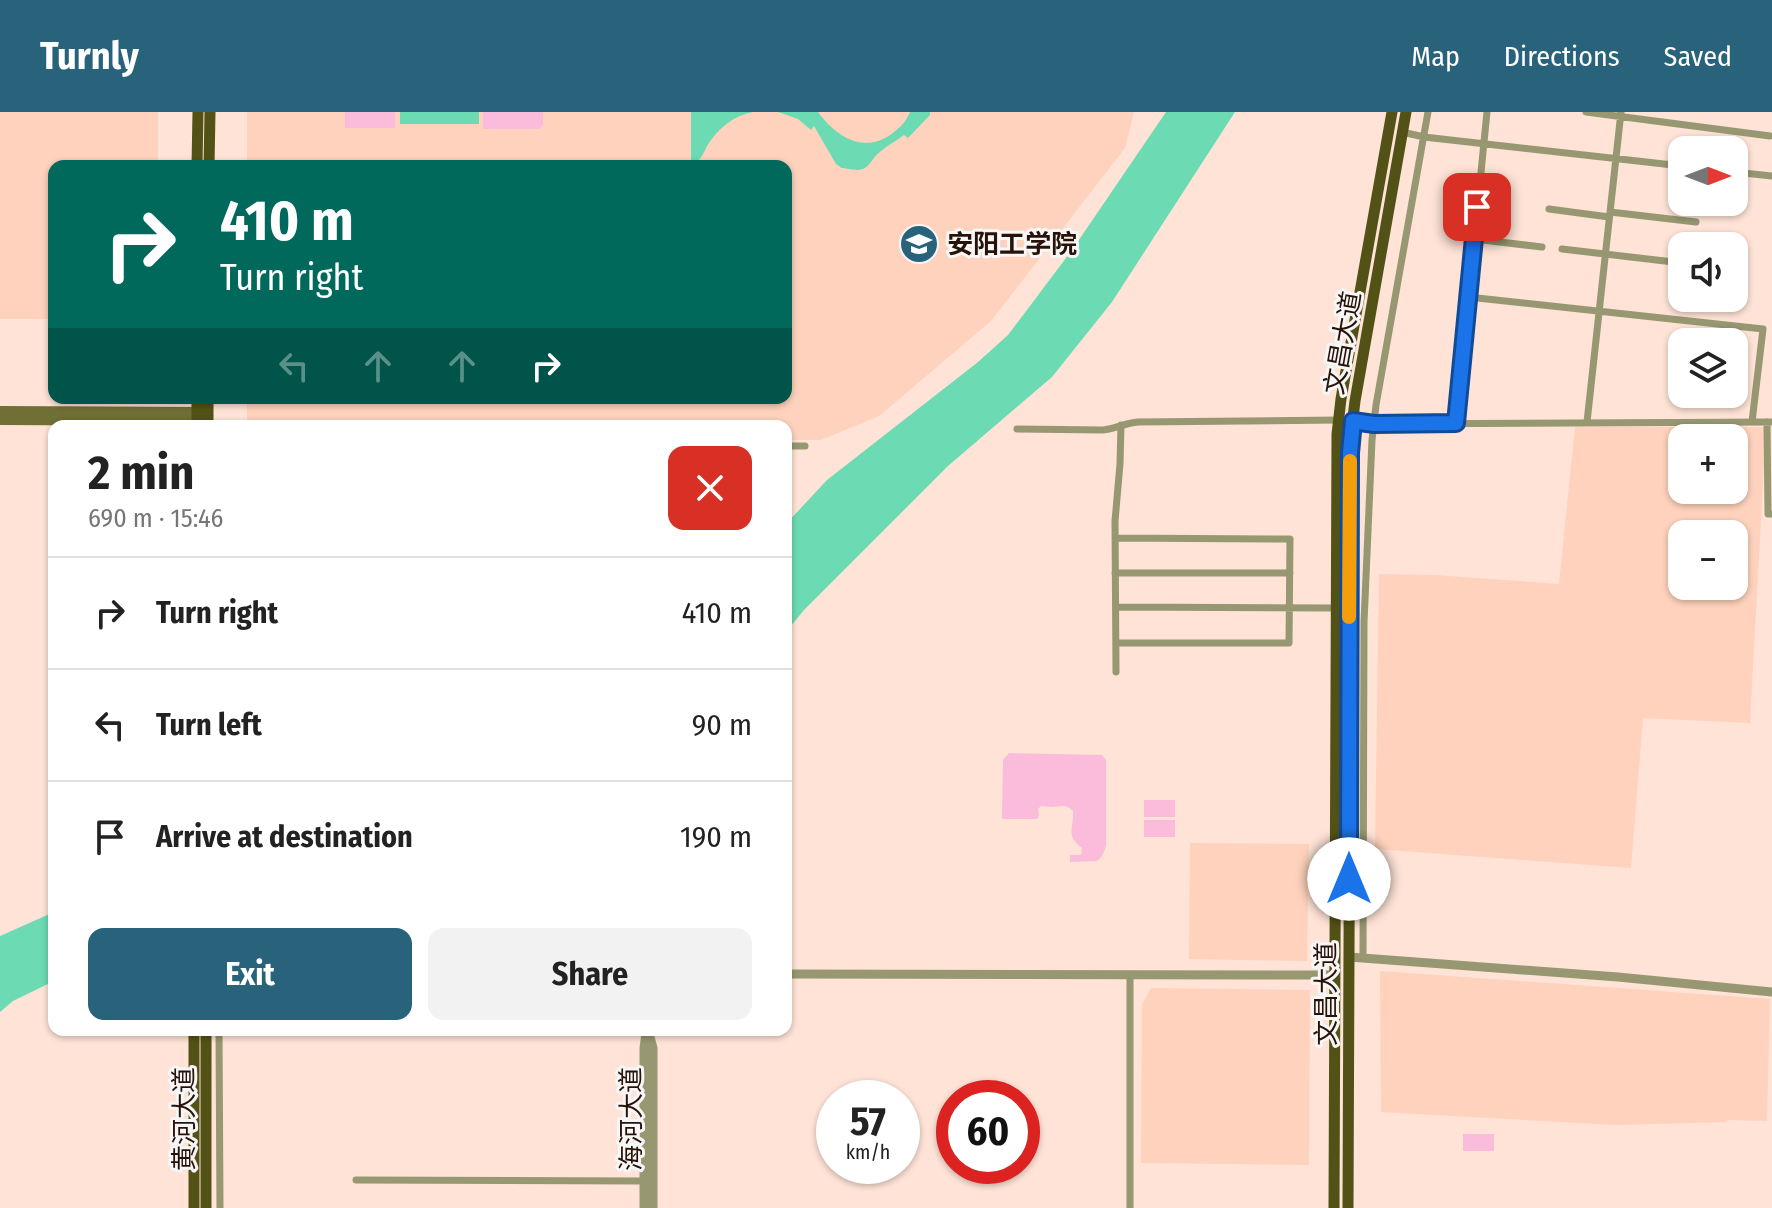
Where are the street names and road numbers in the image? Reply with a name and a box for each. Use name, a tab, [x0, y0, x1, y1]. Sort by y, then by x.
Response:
street label: 文昌大道	[1319, 289, 1367, 397]
street label: 文昌大道	[1311, 942, 1342, 1046]
street label: 黄河大道	[169, 1067, 200, 1171]
street label: 海河大道	[616, 1067, 647, 1171]

